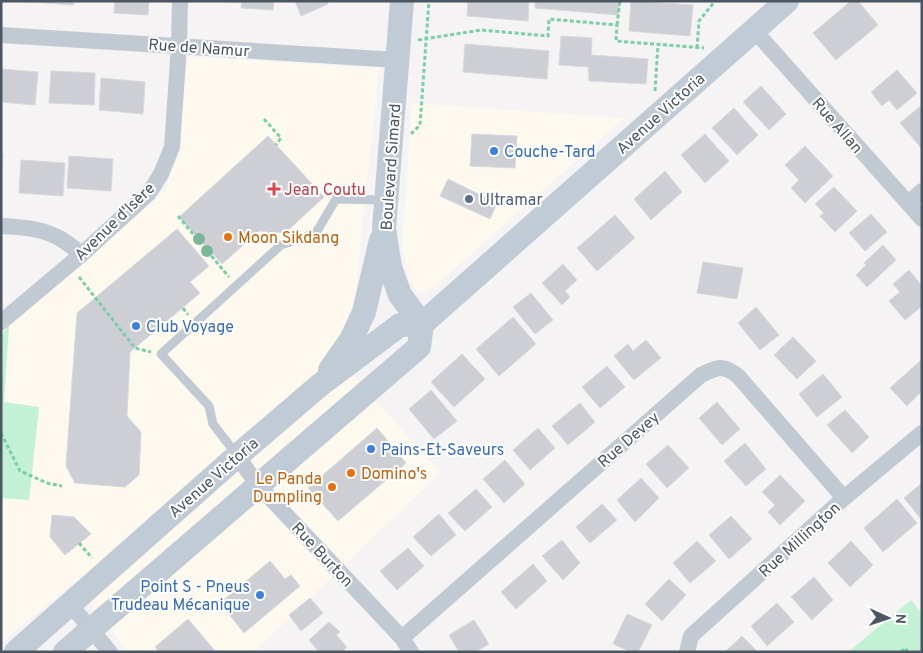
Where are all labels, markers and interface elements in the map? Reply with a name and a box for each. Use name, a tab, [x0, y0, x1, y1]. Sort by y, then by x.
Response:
street label: Rue de Namur	[148, 35, 250, 63]
street label: Avenue Victoria	[613, 69, 710, 159]
street label: Rue Allan	[807, 94, 866, 159]
street label: Boulevard Simard	[378, 103, 406, 231]
place label: Couche-Tard	[504, 143, 596, 163]
marker: Couche-Tard	[488, 145, 500, 157]
street label: Avenue d'Isère	[71, 179, 160, 266]
place label: Jean Coutu	[284, 181, 366, 201]
marker: Jean Coutu	[268, 183, 280, 195]
place label: Ultramar	[479, 191, 543, 211]
marker: Ultramar	[463, 193, 475, 205]
place label: Moon Sikdang	[238, 229, 339, 249]
marker: Moon Sikdang	[222, 231, 234, 243]
place label: Club Voyage	[146, 318, 234, 338]
marker: Club Voyage	[130, 320, 142, 332]
street label: Rue Devey	[594, 408, 664, 473]
street label: Avenue Victoria	[165, 434, 263, 523]
place label: Pains-Et-Saveurs	[381, 441, 504, 461]
marker: Pains-Et-Saveurs	[365, 443, 377, 455]
place label: Domino's	[361, 465, 427, 485]
marker: Domino's	[345, 467, 357, 479]
place label: Le Panda Dumpling	[253, 470, 322, 508]
marker: Le Panda Dumpling	[326, 481, 338, 493]
street label: Rue Millington	[755, 499, 845, 582]
street label: Rue Burton	[286, 519, 357, 592]
place label: Point S - Pneus Trudeau Mécanique	[111, 578, 250, 616]
marker: Point S - Pneus Trudeau Mécanique	[254, 589, 266, 601]
north arrow	[863, 593, 913, 643]
text: N	[891, 613, 908, 624]

